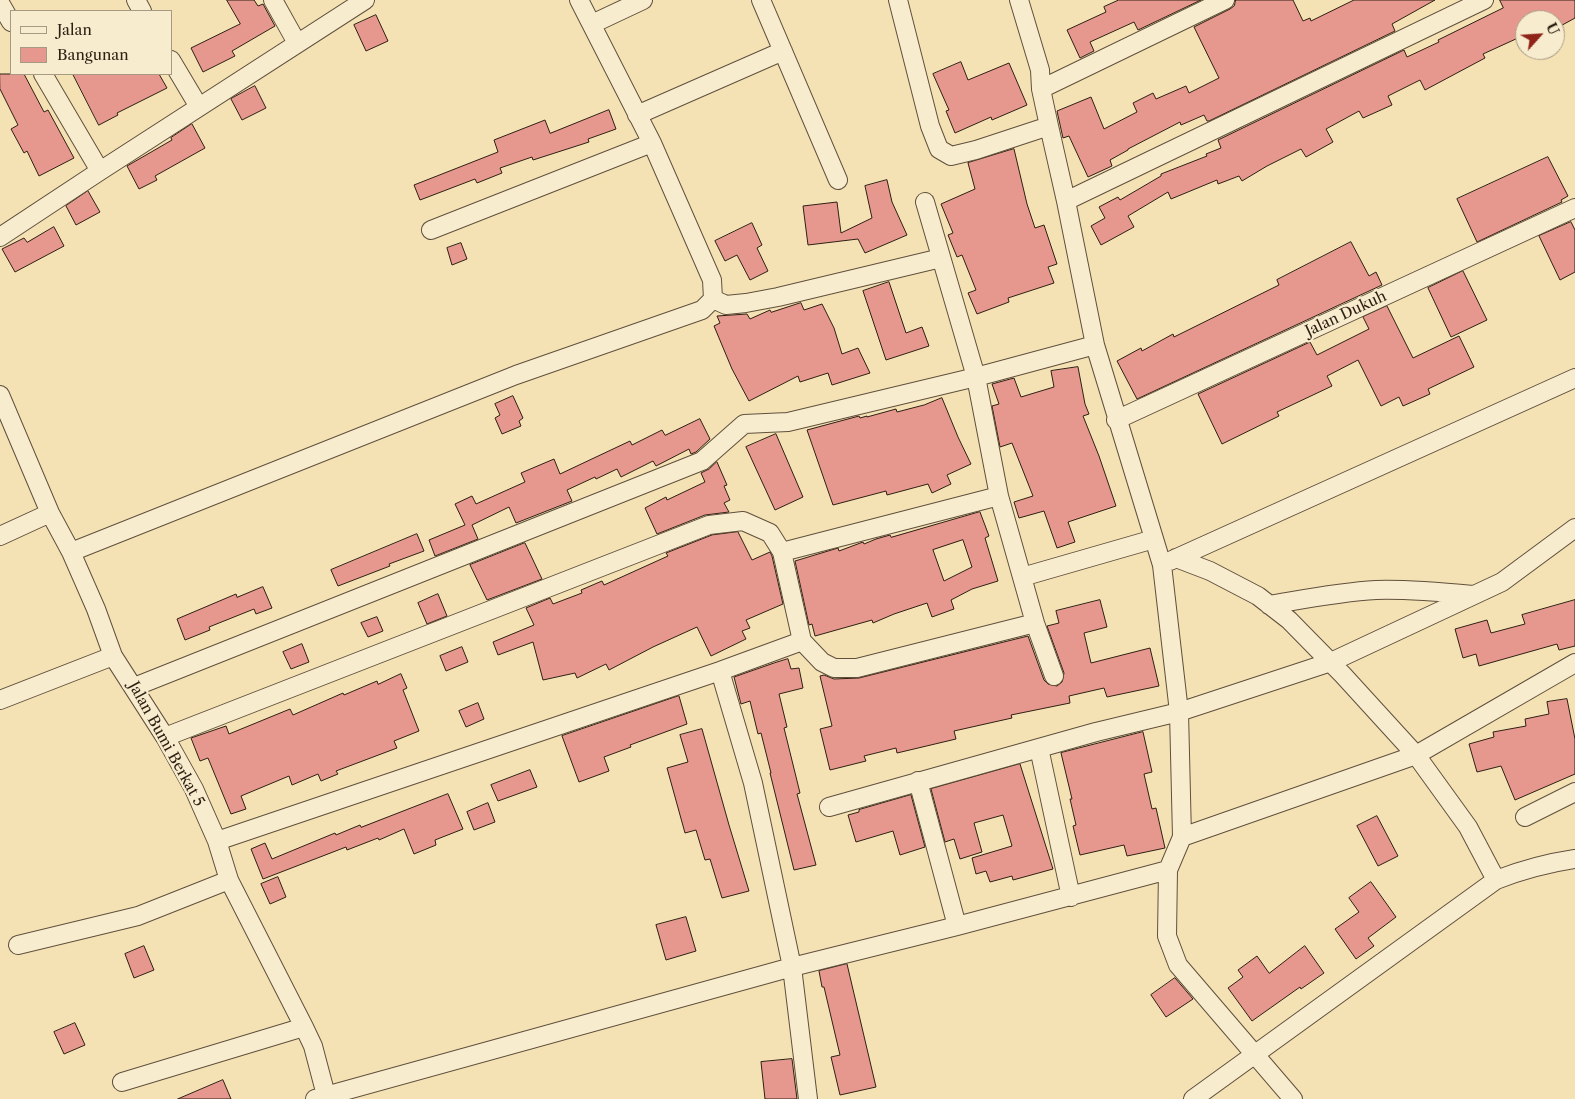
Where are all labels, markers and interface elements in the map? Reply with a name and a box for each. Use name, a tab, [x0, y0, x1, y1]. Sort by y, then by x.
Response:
legend	[10, 10, 172, 75]
north arrow	[1515, 10, 1565, 60]
text: Jalan	[57, 20, 92, 39]
text: U	[1542, 20, 1563, 38]
text: Bangunan	[57, 45, 129, 64]
street label: Jalan Dukuh	[1303, 287, 1389, 341]
street label: Jalan Bumi Berkat 5	[124, 678, 208, 810]

